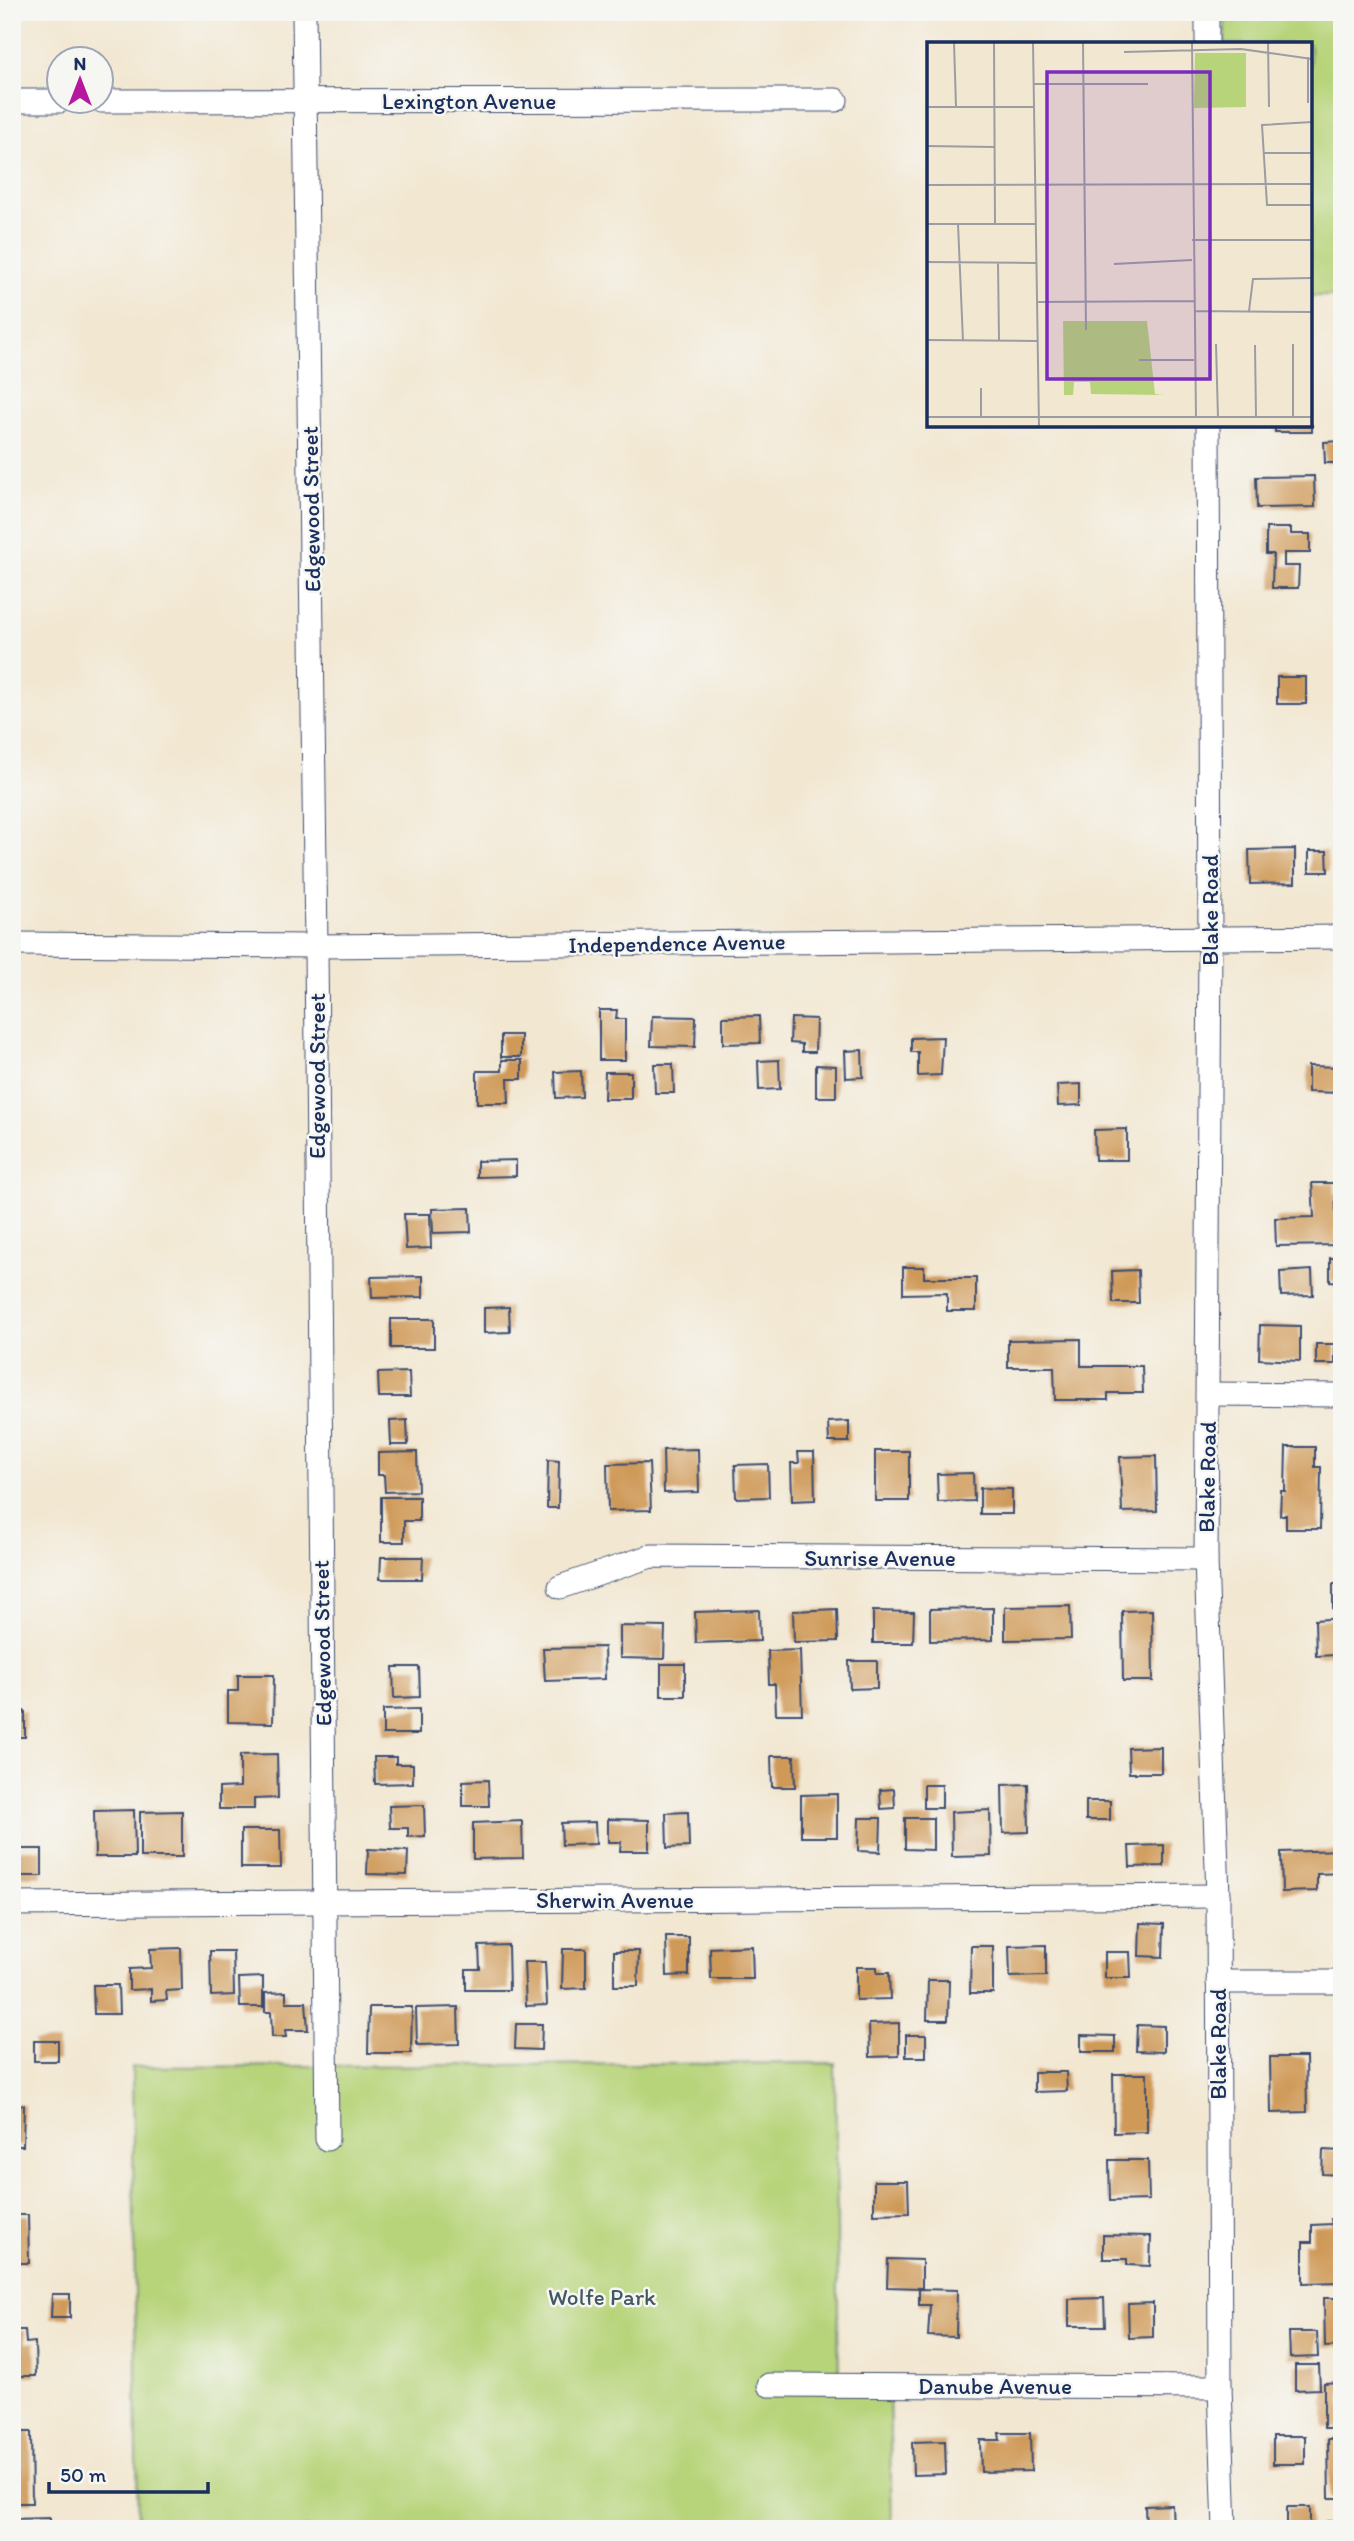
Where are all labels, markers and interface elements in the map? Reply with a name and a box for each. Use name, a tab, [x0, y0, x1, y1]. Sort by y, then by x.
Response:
inset map	[927, 42, 1312, 427]
north arrow	[46, 46, 116, 116]
text: N	[74, 52, 86, 75]
street label: Lexington Avenue	[382, 87, 556, 115]
street label: Edgewood Street	[296, 426, 326, 592]
street label: Blake Road	[1196, 854, 1224, 966]
street label: Independence Avenue	[568, 927, 786, 959]
street label: Edgewood Street	[303, 993, 331, 1159]
street label: Blake Road	[1192, 1420, 1222, 1533]
street label: Sunrise Avenue	[804, 1544, 956, 1572]
street label: Edgewood Street	[307, 1560, 337, 1726]
street label: Sherwin Avenue	[536, 1886, 694, 1914]
street label: Blake Road	[1204, 1988, 1232, 2100]
park label: Wolfe Park	[548, 2283, 656, 2311]
street label: Danube Avenue	[918, 2372, 1072, 2400]
scale bar	[49, 2450, 208, 2494]
text: 50 m	[60, 2462, 107, 2487]

